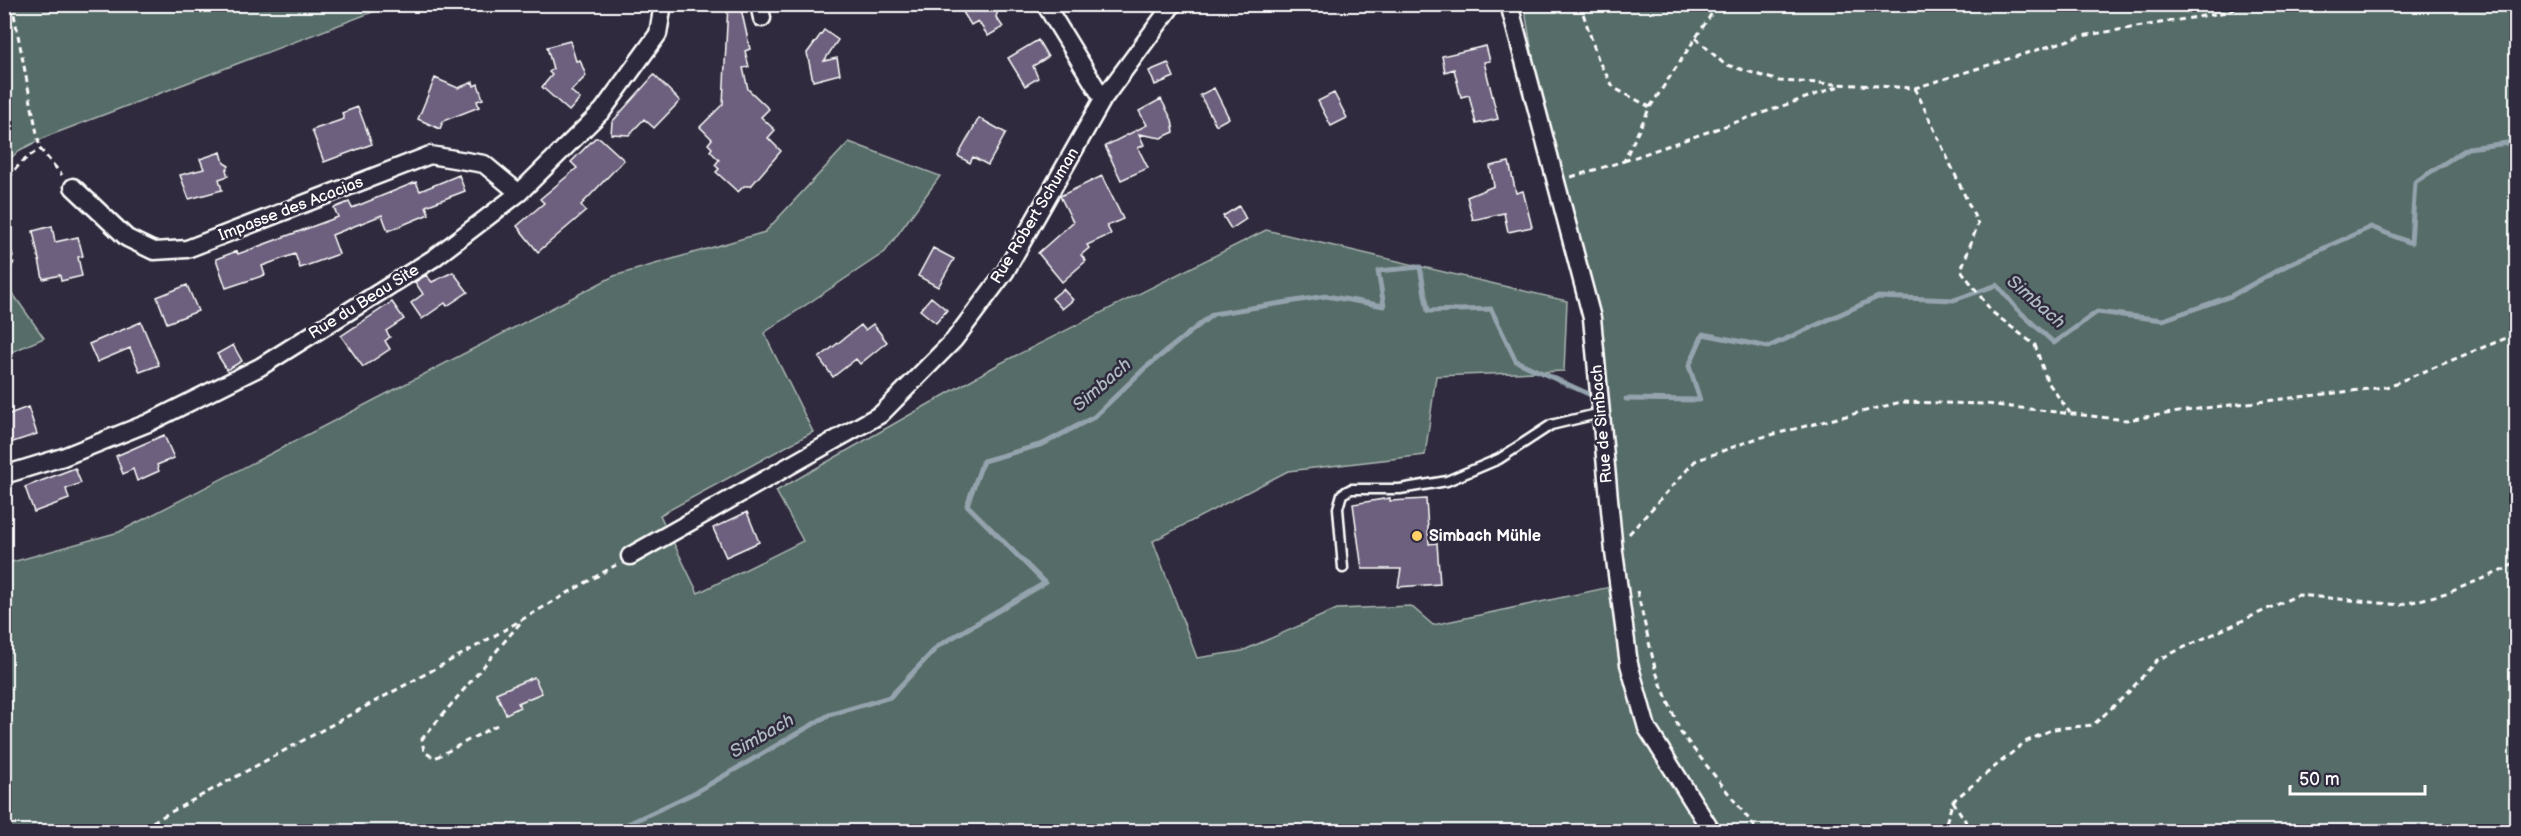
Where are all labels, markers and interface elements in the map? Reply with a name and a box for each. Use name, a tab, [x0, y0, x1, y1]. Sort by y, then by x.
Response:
street label: Rue Robert Schuman	[987, 145, 1083, 287]
street label: Impasse des Acacias	[216, 173, 366, 245]
street label: Rue du Beau Site	[305, 260, 423, 344]
water label: Simbach	[2003, 271, 2070, 333]
water label: Simbach	[1069, 354, 1136, 416]
street label: Rue de Simbach	[1587, 364, 1617, 484]
place label: Simbach Mühle	[1429, 527, 1541, 546]
marker: Simbach Mühle	[1410, 529, 1424, 543]
water label: Simbach	[726, 709, 798, 763]
scale bar	[2290, 758, 2425, 796]
text: 50 m	[2299, 769, 2340, 790]

